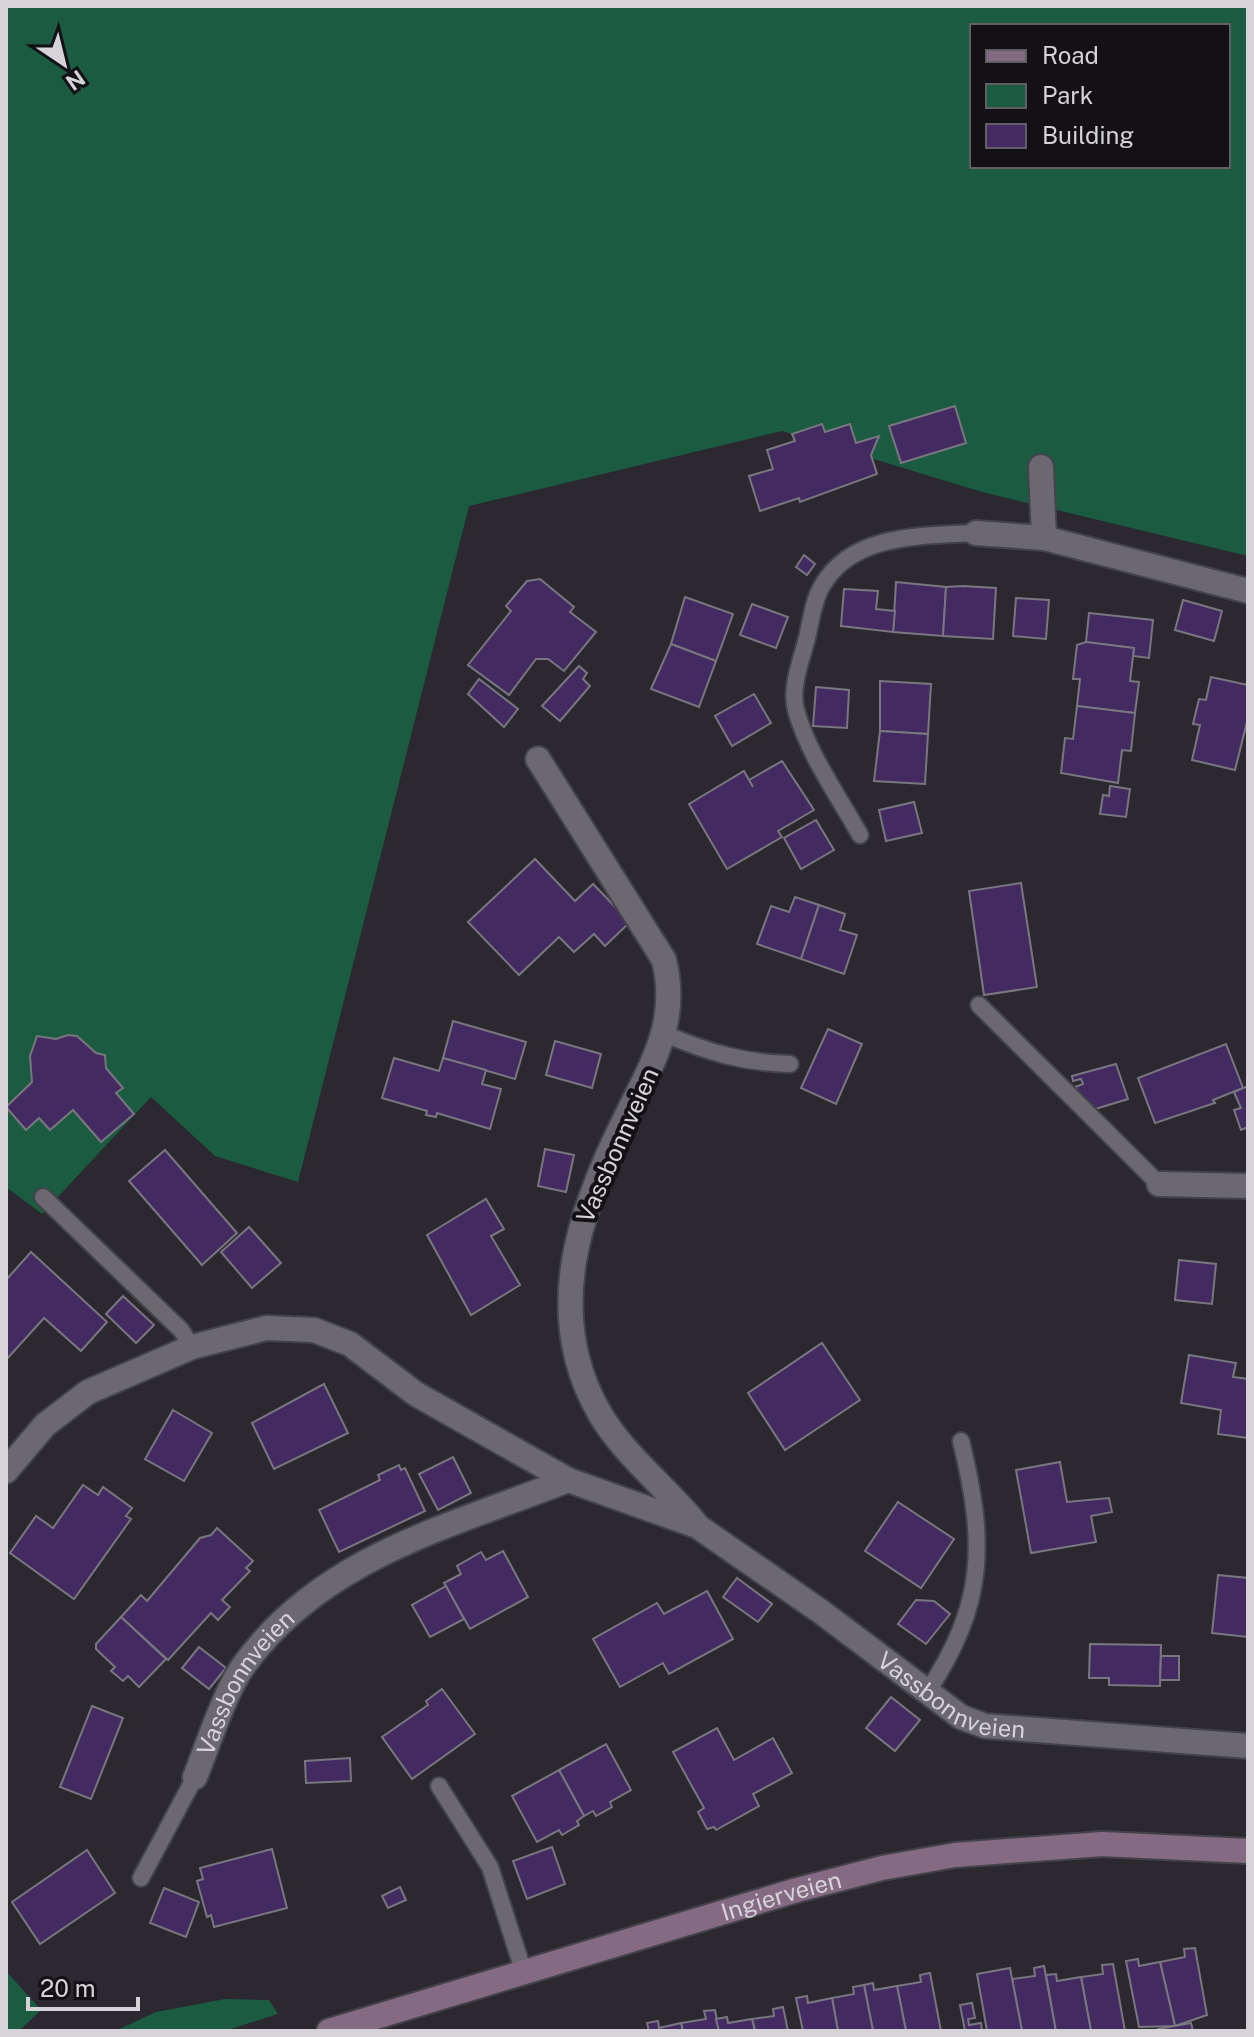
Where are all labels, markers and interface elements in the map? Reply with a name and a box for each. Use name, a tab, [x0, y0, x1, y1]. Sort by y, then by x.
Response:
north arrow	[24, 24, 104, 104]
legend	[970, 24, 1230, 168]
text: Road	[1042, 41, 1099, 69]
text: N	[61, 65, 90, 96]
text: Park	[1042, 81, 1093, 109]
text: Building	[1042, 121, 1134, 149]
street label: Vassbonnveien	[570, 1063, 664, 1227]
street label: Vassbonnveien	[191, 1604, 300, 1759]
street label: Vassbonnveien	[872, 1645, 1026, 1743]
street label: Ingierveien	[718, 1865, 844, 1926]
scale bar	[28, 1961, 138, 2011]
text: 20 m	[40, 1974, 96, 2002]

